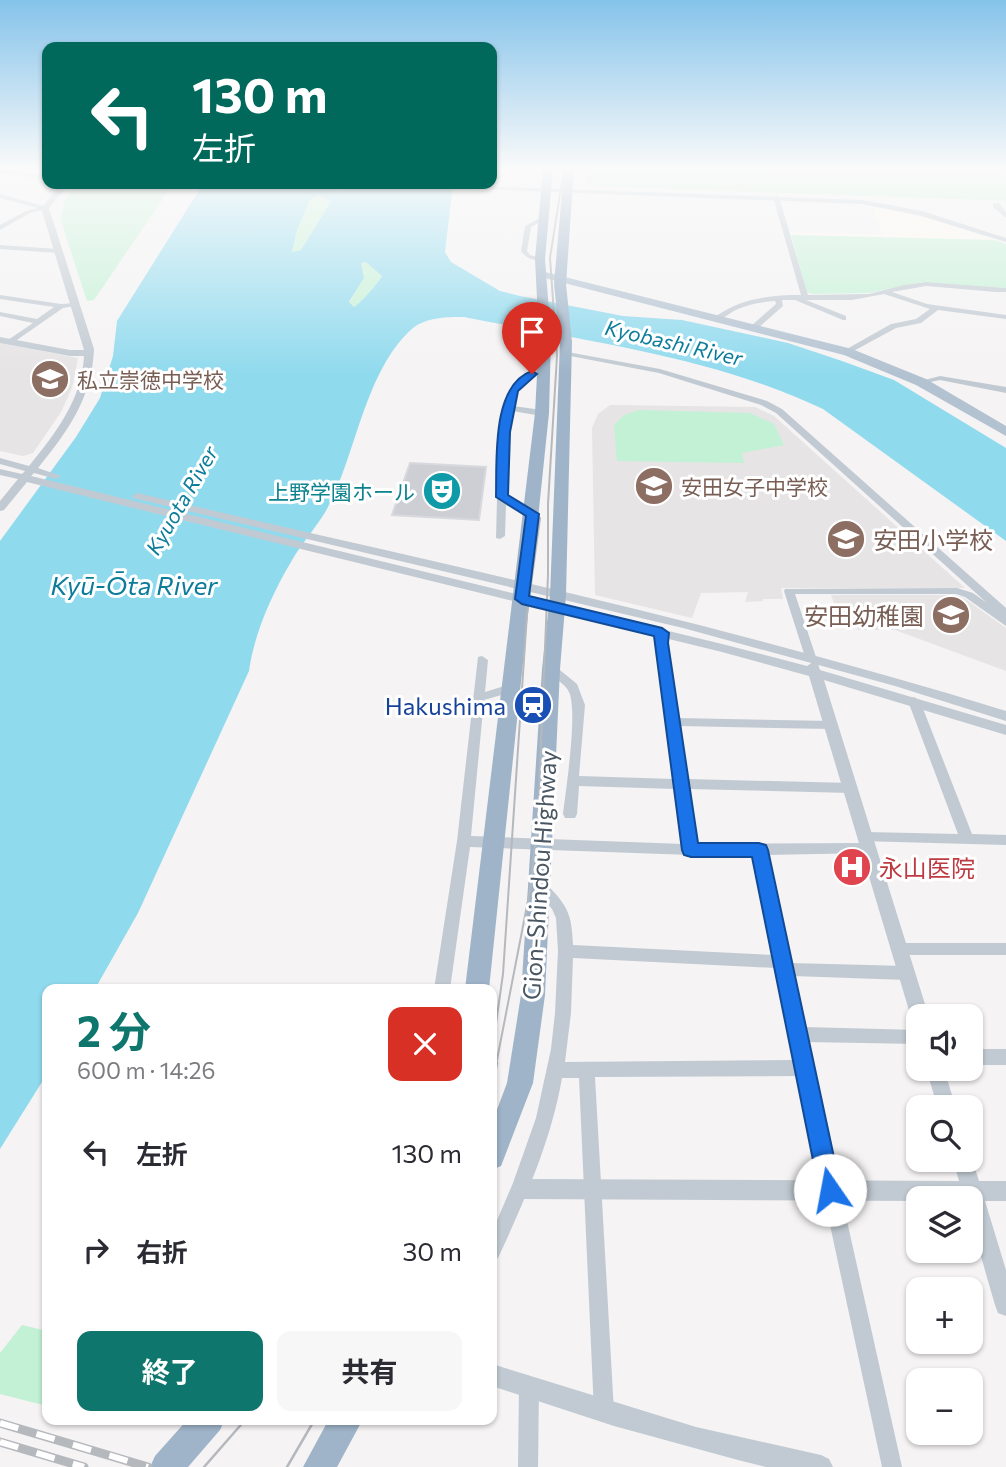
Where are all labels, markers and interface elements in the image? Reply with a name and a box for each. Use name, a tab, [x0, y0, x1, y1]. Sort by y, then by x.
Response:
text: 130 m	[192, 63, 327, 123]
icon: left	[77, 70, 168, 161]
text: 左折	[192, 127, 256, 167]
pin	[502, 302, 562, 374]
icon: arrive	[513, 313, 551, 351]
water label: Kyobashi River	[603, 314, 746, 370]
school or university icon: 私立崇徳中学校	[29, 358, 71, 400]
place label: 私立崇徳中学校	[77, 367, 224, 392]
water label: Kyuota River	[140, 441, 222, 559]
school or university icon: 安田女子中学校	[633, 465, 675, 507]
theatre icon: 上野学園ホール	[421, 470, 463, 512]
place label: 安田女子中学校	[681, 474, 828, 499]
place label: 上野学園ホール	[268, 479, 415, 504]
school or university icon: 安田小学校	[825, 518, 867, 560]
place label: 安田小学校	[873, 525, 993, 554]
water label: Kyū-Ōta River	[50, 569, 219, 600]
school or university icon: 安田幼稚園	[930, 594, 972, 636]
place label: 安田幼稚園	[804, 601, 924, 630]
station icon: Hakushima	[512, 684, 554, 726]
place label: Hakushima	[385, 691, 506, 720]
street label: Gion-Shindou Highway	[516, 749, 562, 1001]
hospital icon: 永山医院	[831, 846, 873, 888]
place label: 永山医院	[879, 853, 975, 882]
text: 2 分	[77, 1004, 151, 1056]
map controls	[906, 1004, 983, 1445]
button: sound	[906, 1004, 983, 1081]
button: close	[388, 1007, 462, 1081]
text: 600 m · 14:26	[77, 1056, 215, 1084]
button: search	[906, 1095, 983, 1172]
icon: left	[77, 1133, 115, 1171]
text: 130 m	[391, 1137, 462, 1168]
text: 左折	[136, 1138, 188, 1169]
position arrow	[793, 1153, 867, 1227]
button: layers	[906, 1186, 983, 1263]
icon: right	[77, 1231, 115, 1269]
text: 30 m	[403, 1235, 462, 1266]
text: 右折	[136, 1236, 188, 1267]
button: +	[906, 1277, 983, 1354]
button: 終了	[77, 1331, 263, 1411]
button: 共有	[277, 1331, 462, 1411]
button: −	[906, 1368, 983, 1445]

